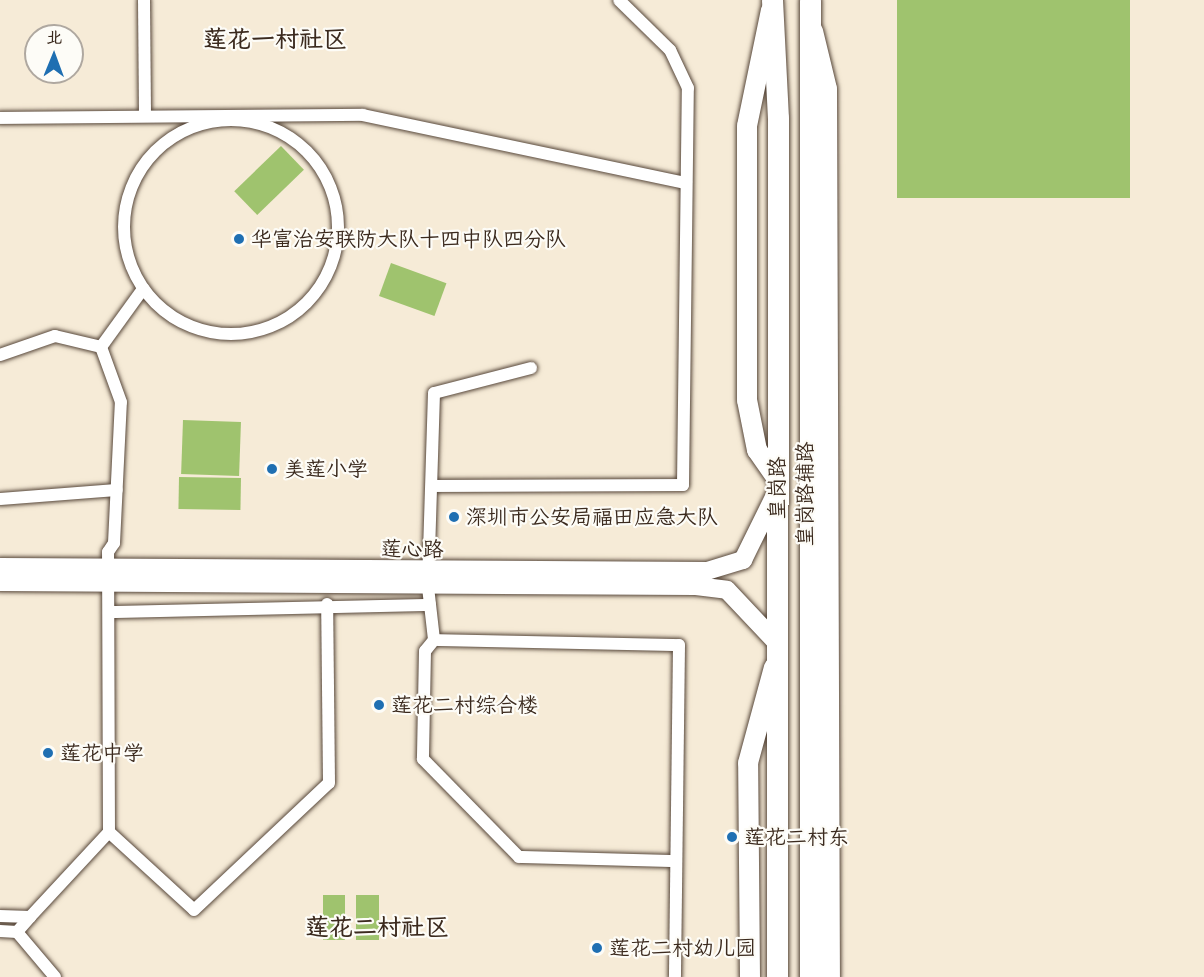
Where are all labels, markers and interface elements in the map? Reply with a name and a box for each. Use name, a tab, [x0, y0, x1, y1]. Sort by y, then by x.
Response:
north arrow	[24, 24, 84, 84]
district label: 莲花一村社区	[203, 25, 347, 53]
text: 北	[46, 28, 62, 47]
place label: 华富治安联防大队十四中队四分队	[251, 226, 566, 252]
marker: 华富治安联防大队十四中队四分队	[232, 232, 246, 246]
street label: 皇岗路辅路	[792, 442, 818, 546]
place label: 美莲小学	[284, 456, 368, 482]
street label: 皇岗路	[764, 457, 790, 519]
marker: 美莲小学	[265, 462, 279, 476]
place label: 深圳市公安局福田应急大队	[466, 504, 718, 530]
marker: 深圳市公安局福田应急大队	[447, 510, 461, 524]
street label: 莲心路	[380, 536, 444, 562]
place label: 莲花二村综合楼	[391, 692, 538, 718]
marker: 莲花二村综合楼	[372, 698, 386, 712]
place label: 莲花中学	[60, 740, 144, 766]
marker: 莲花中学	[41, 746, 55, 760]
place label: 莲花二村东	[744, 824, 849, 850]
marker: 莲花二村东	[725, 830, 739, 844]
district label: 莲花二村社区	[305, 913, 449, 941]
place label: 莲花二村幼儿园	[609, 935, 756, 961]
marker: 莲花二村幼儿园	[590, 941, 604, 955]

